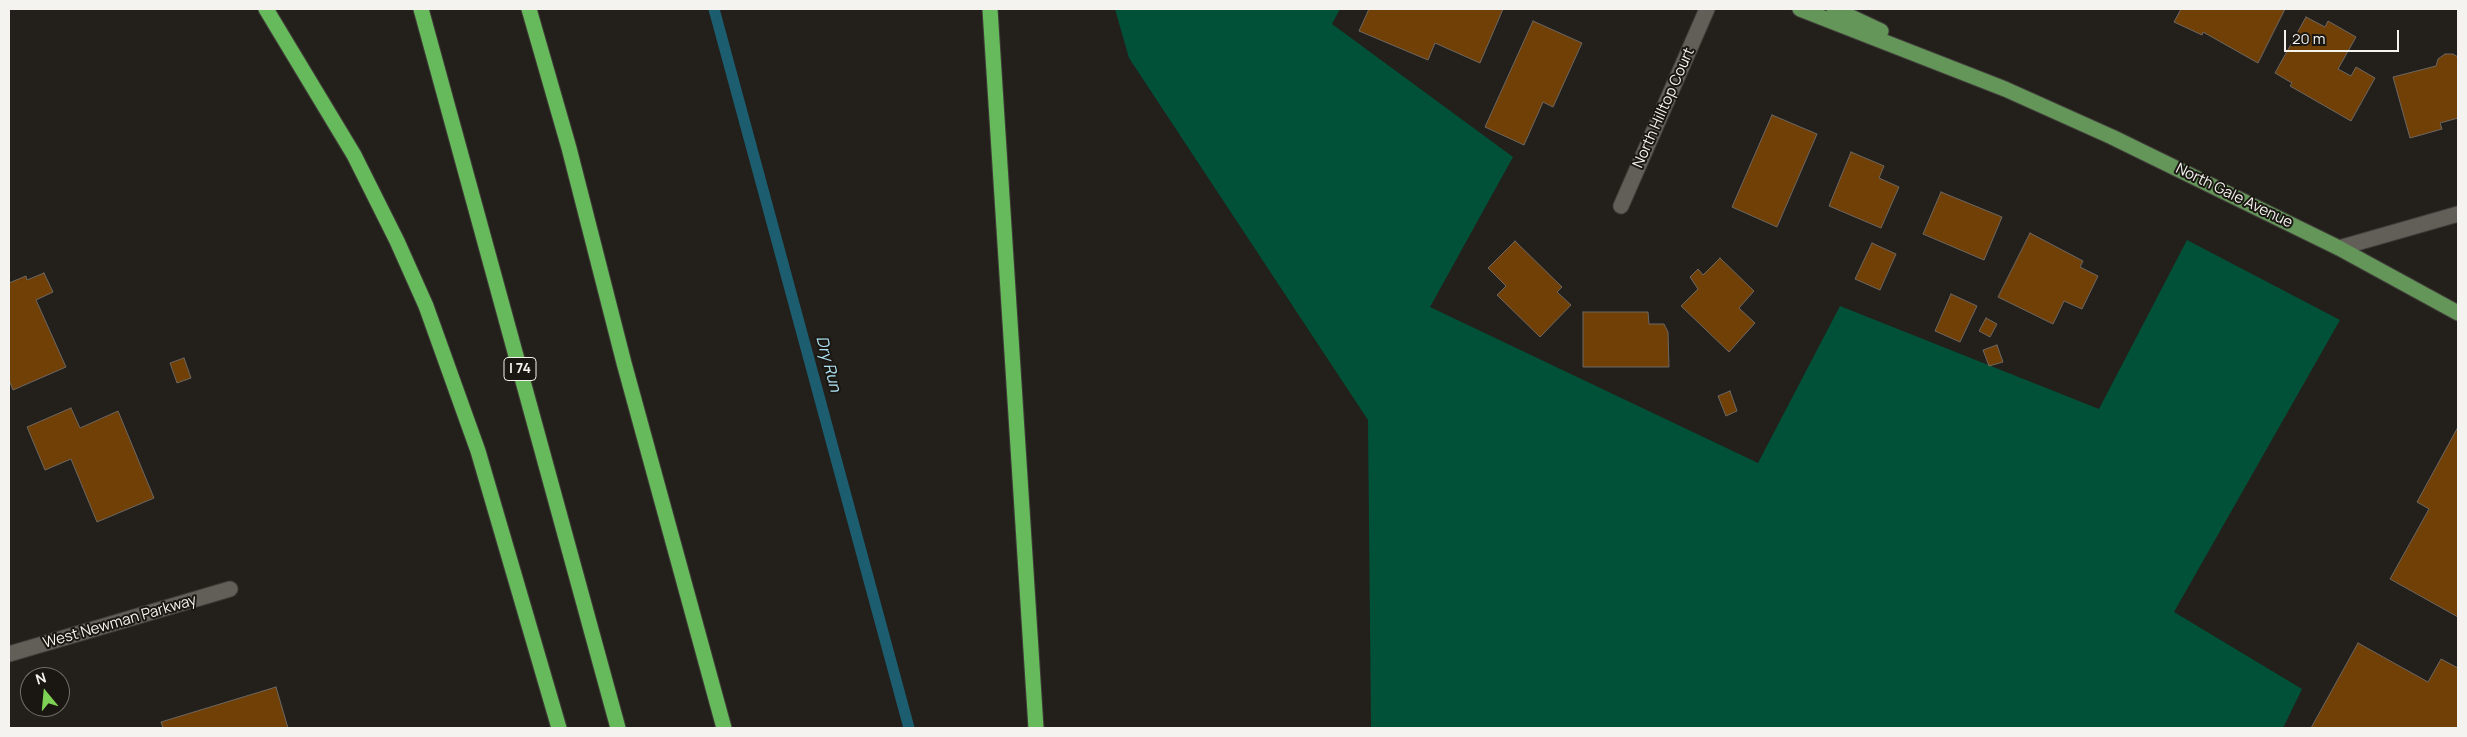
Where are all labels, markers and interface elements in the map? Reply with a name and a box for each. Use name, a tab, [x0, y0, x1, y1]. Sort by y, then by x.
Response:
scale bar	[2287, 20, 2402, 52]
text: 20 m	[2292, 28, 2325, 49]
street label: North Hilltop Court	[1629, 45, 1699, 171]
street label: North Gale Avenue	[2173, 160, 2295, 232]
water label: Dry Run	[811, 334, 845, 394]
road number: I 74	[504, 358, 536, 380]
street label: West Newman Parkway	[41, 591, 199, 653]
north arrow	[20, 667, 70, 717]
text: N	[33, 668, 48, 689]

